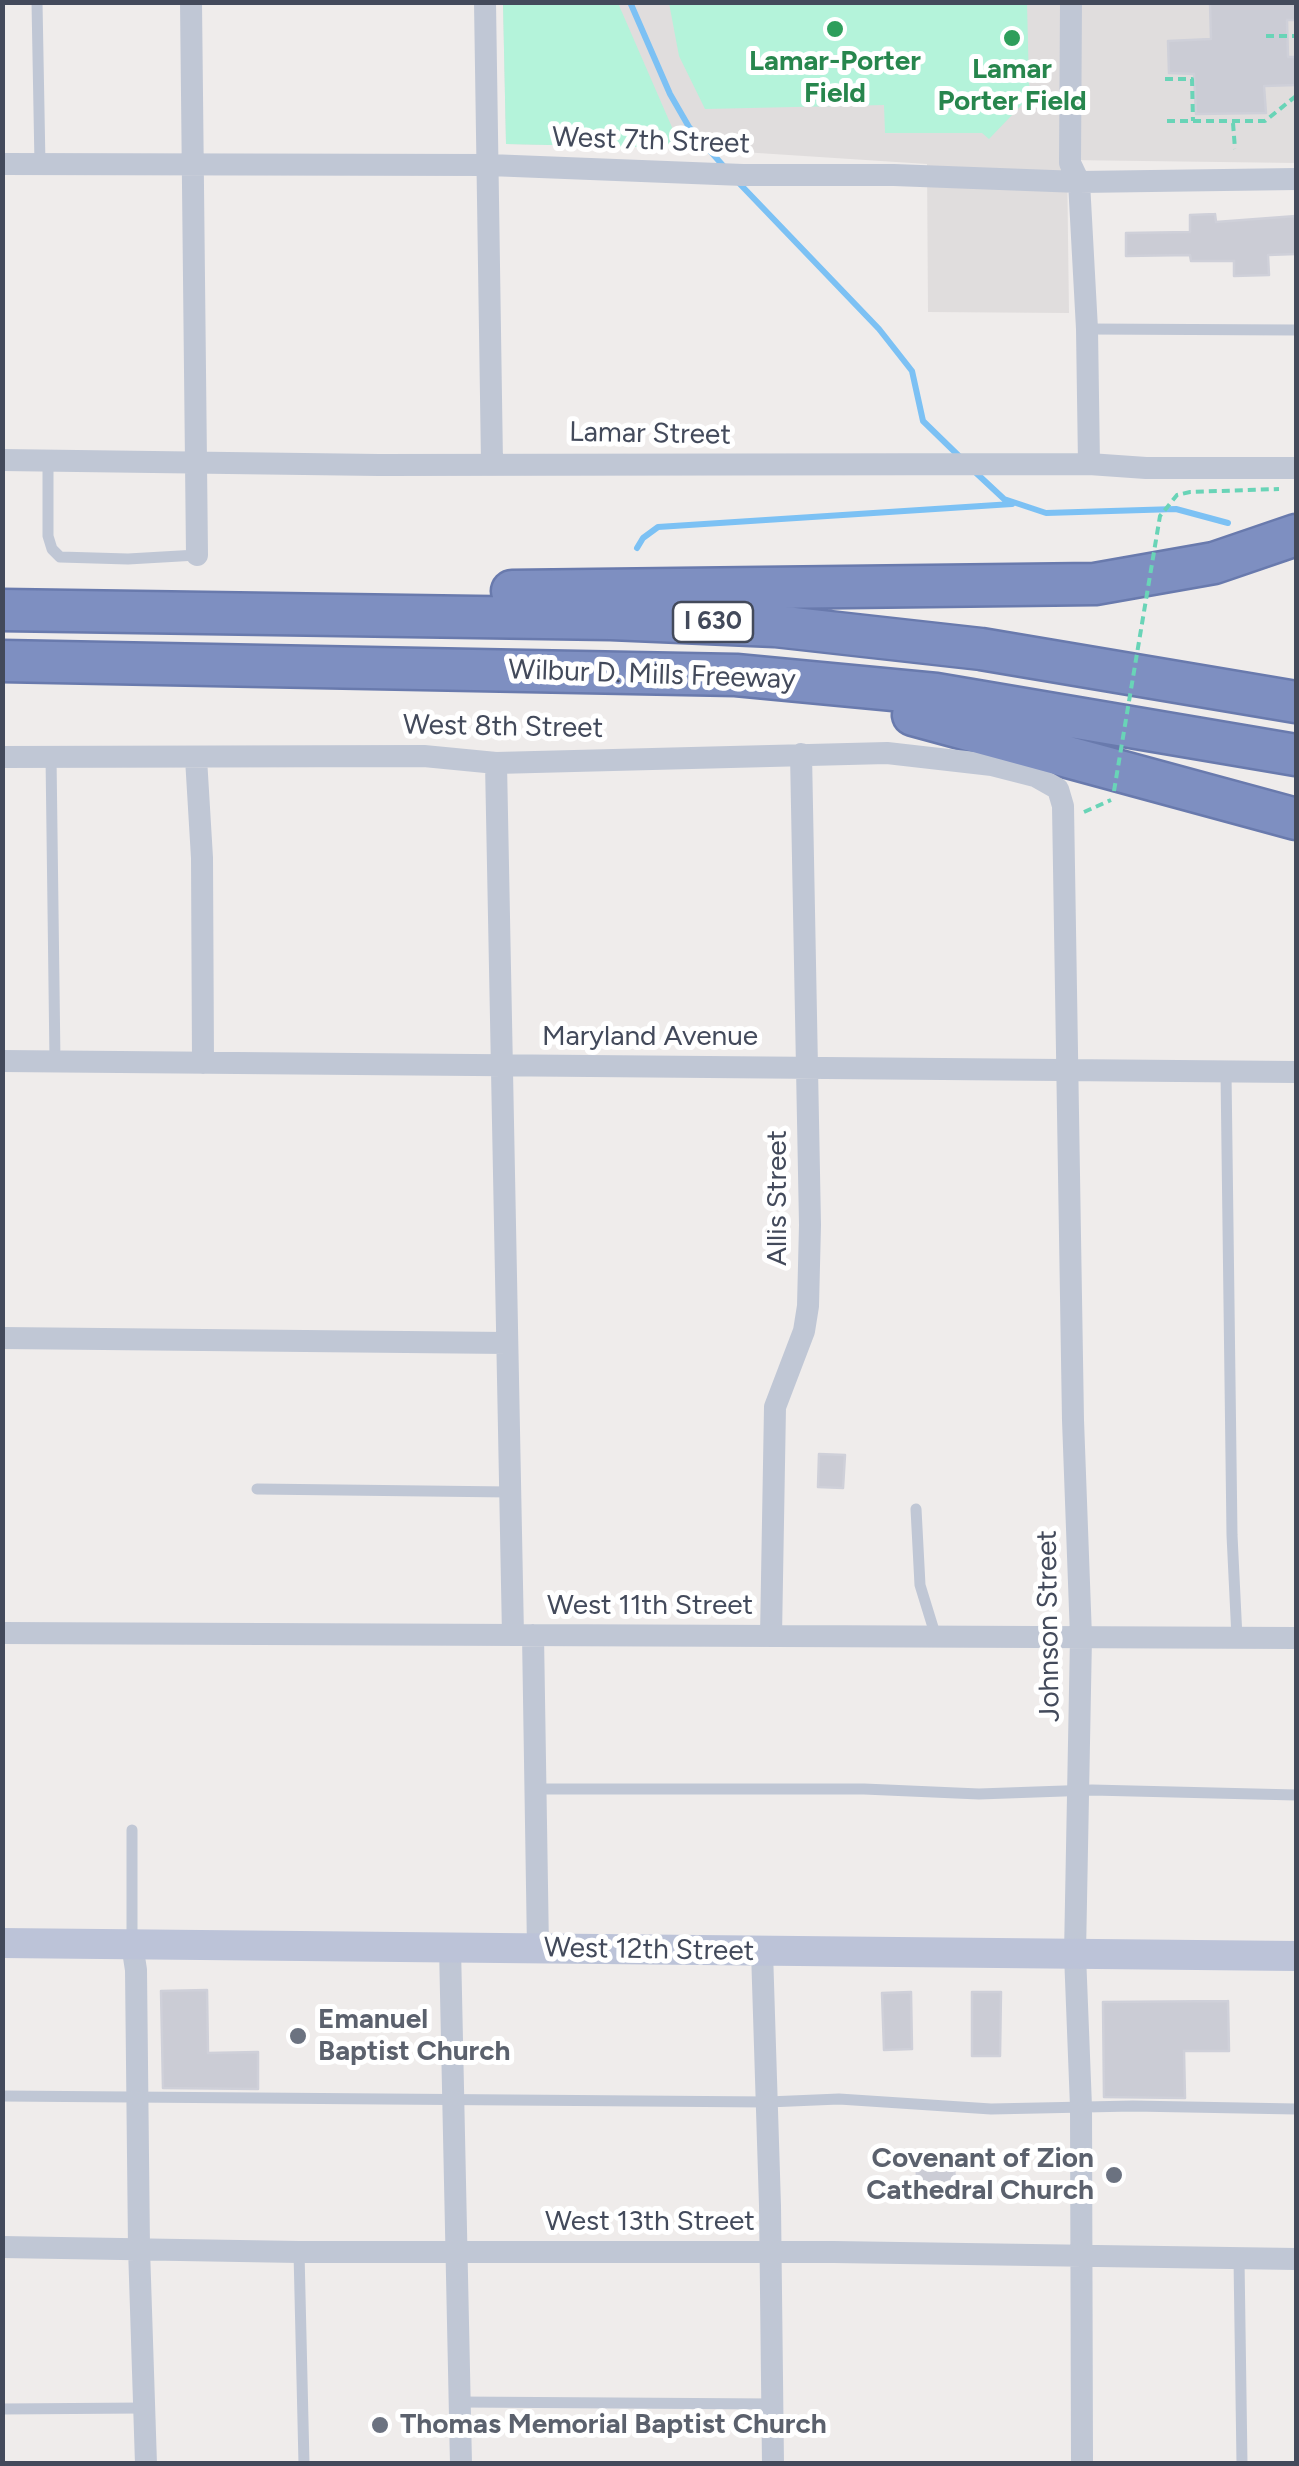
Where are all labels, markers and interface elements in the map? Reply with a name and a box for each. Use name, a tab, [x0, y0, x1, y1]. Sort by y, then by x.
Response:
marker: Lamar-Porter Field	[824, 18, 846, 40]
marker: Lamar Porter Field	[1001, 27, 1023, 49]
place label: Lamar-Porter Field	[749, 45, 921, 111]
place label: Lamar Porter Field	[937, 53, 1087, 119]
street label: West 7th Street	[551, 121, 751, 161]
street label: Lamar Street	[569, 416, 731, 452]
road number: I 630	[673, 602, 753, 642]
street label: Wilbur D. Mills Freeway	[508, 653, 796, 697]
street label: West 8th Street	[403, 708, 603, 746]
street label: Maryland Avenue	[542, 1020, 758, 1054]
street label: Allis Street	[761, 1130, 795, 1266]
street label: Johnson Street	[1031, 1530, 1067, 1722]
street label: West 11th Street	[547, 1589, 753, 1623]
street label: West 12th Street	[544, 1931, 754, 1969]
place label: Emanuel Baptist Church	[318, 2003, 510, 2069]
marker: Emanuel Baptist Church	[287, 2025, 309, 2047]
place label: Covenant of Zion Cathedral Church	[866, 2142, 1094, 2208]
marker: Covenant of Zion Cathedral Church	[1103, 2164, 1125, 2186]
street label: West 13th Street	[545, 2205, 755, 2239]
place label: Thomas Memorial Baptist Church	[400, 2408, 827, 2442]
marker: Thomas Memorial Baptist Church	[369, 2414, 391, 2436]

